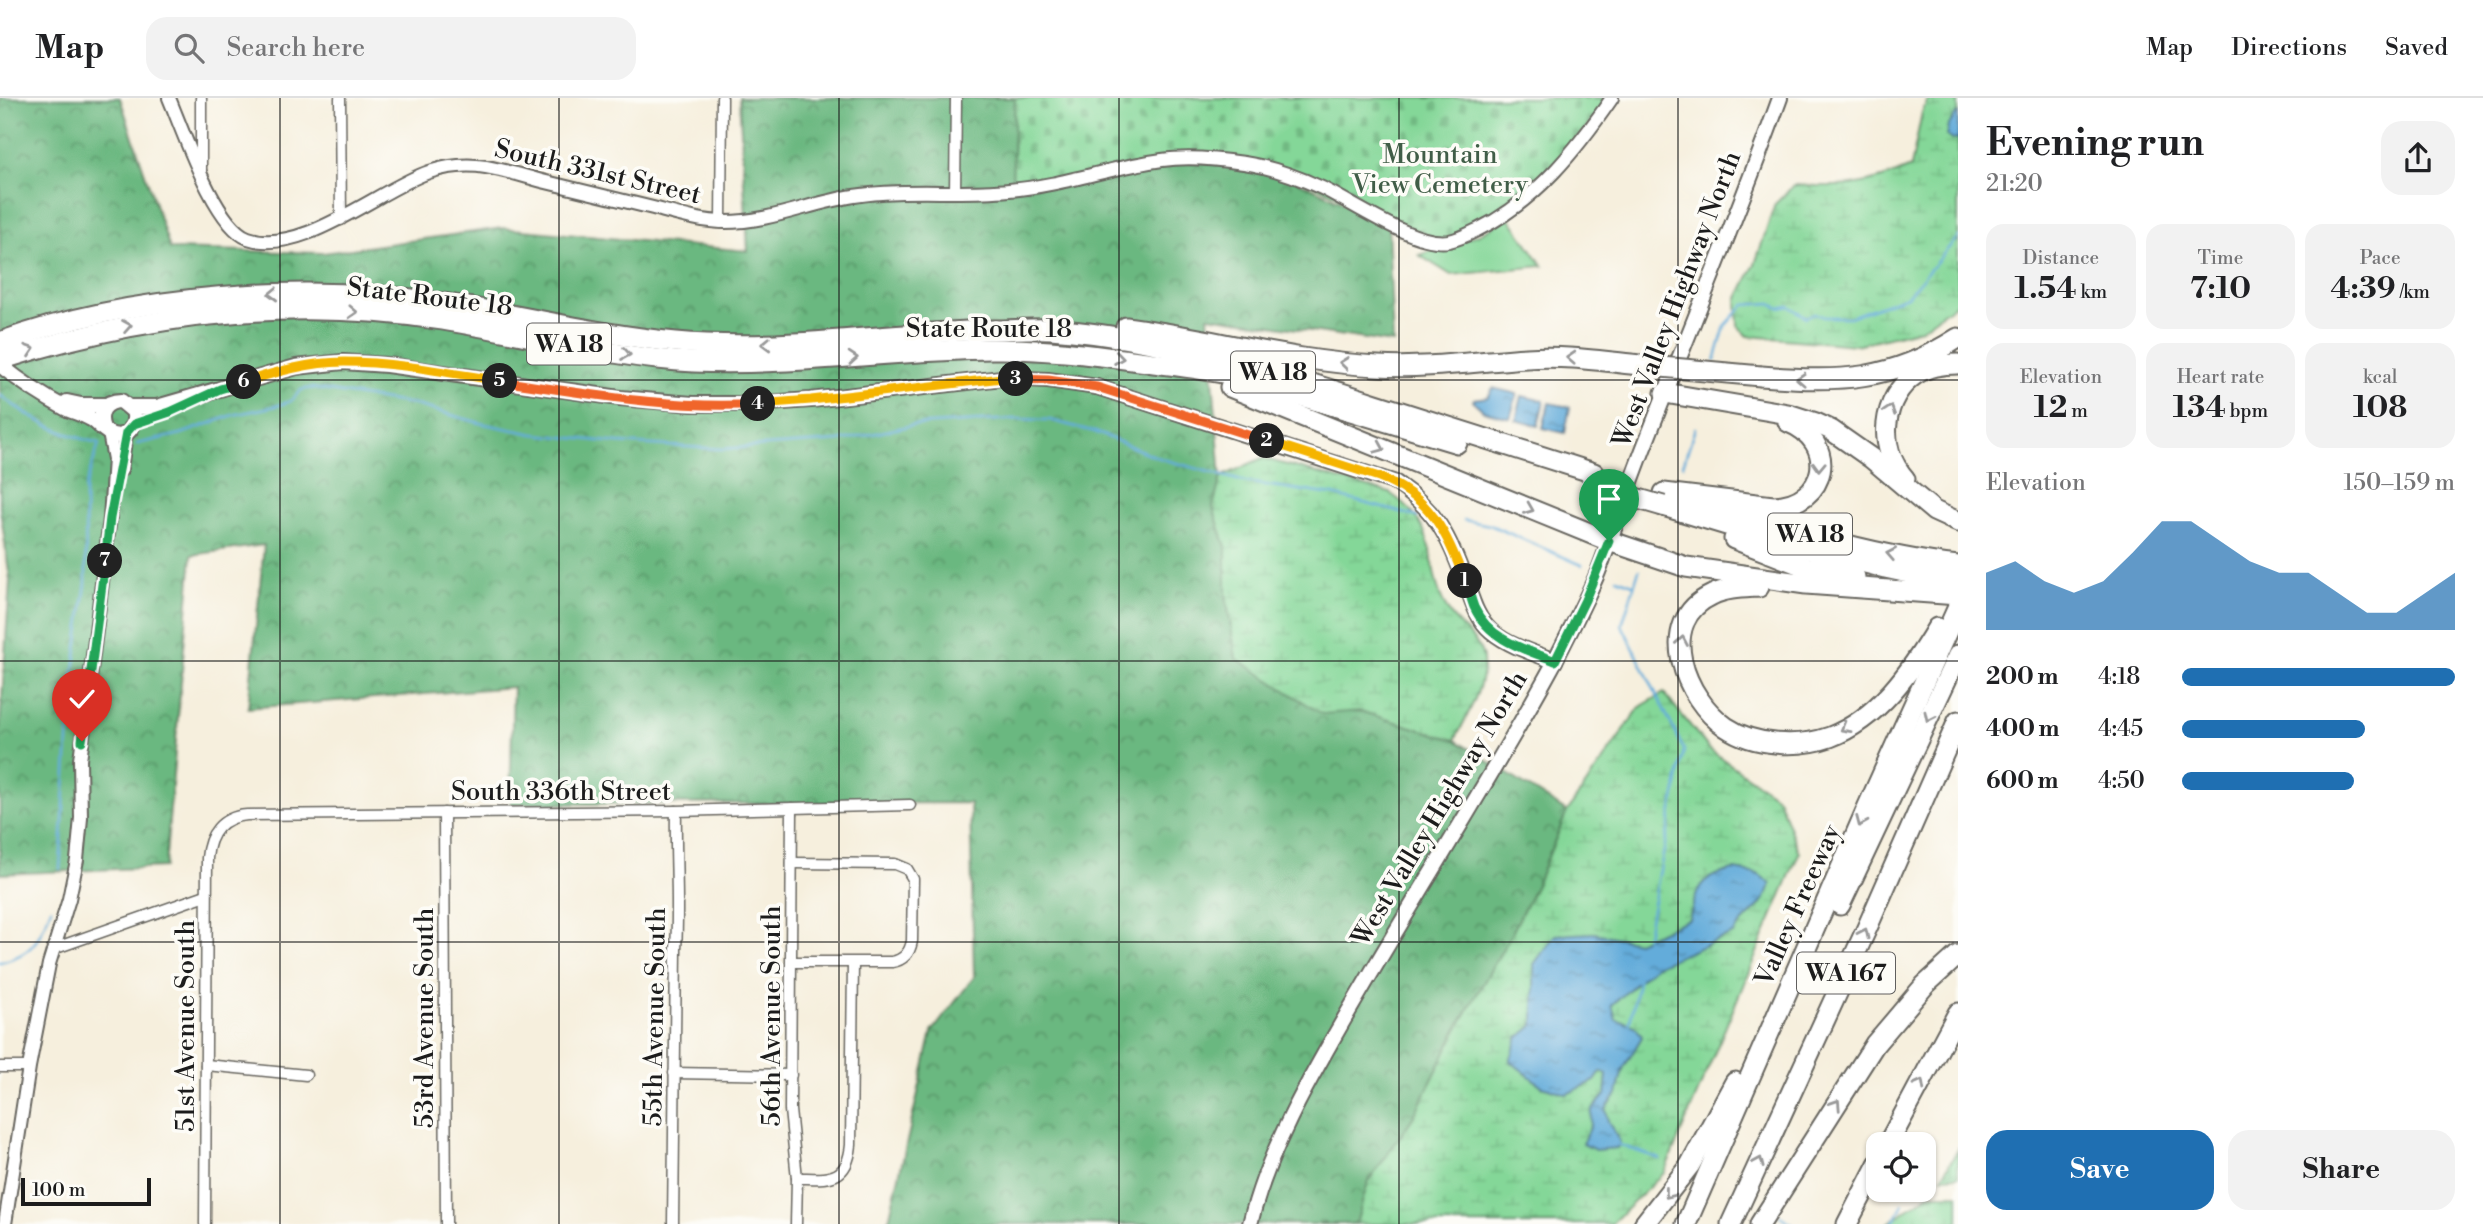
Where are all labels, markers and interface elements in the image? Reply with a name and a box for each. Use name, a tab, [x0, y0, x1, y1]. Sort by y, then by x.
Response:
search box	[146, 17, 636, 80]
text: Map	[35, 28, 104, 69]
icon: search	[170, 29, 208, 67]
text: Search here	[226, 32, 365, 64]
text: Map	[2146, 33, 2193, 63]
text: Directions	[2231, 33, 2347, 63]
text: Saved	[2385, 33, 2448, 63]
text: Evening run	[1986, 120, 2204, 167]
button: share	[2381, 121, 2455, 195]
street label: South 331st Street	[491, 133, 704, 211]
park label: Mountain View Cemetery	[1351, 139, 1528, 201]
street label: West Valley Highway North	[1605, 147, 1748, 453]
text: 21:20	[1986, 170, 2043, 198]
text: Distance	[2022, 246, 2099, 270]
text: Time	[2198, 246, 2243, 270]
text: Pace	[2360, 246, 2401, 270]
text: 1.54	[2015, 270, 2077, 308]
text: 7:10	[2190, 270, 2251, 308]
text: 4:39	[2330, 270, 2396, 308]
street label: State Route 18	[345, 271, 514, 323]
text: km	[2077, 280, 2107, 304]
text: /km	[2396, 280, 2430, 304]
one-way arrow	[267, 286, 277, 302]
one-way arrow	[348, 304, 359, 319]
street label: State Route 18	[906, 313, 1072, 345]
one-way arrow	[121, 319, 133, 334]
road number: WA 18	[527, 324, 611, 365]
one-way arrow	[760, 337, 771, 352]
one-way arrow	[23, 344, 36, 358]
one-way arrow	[620, 346, 632, 361]
one-way arrow	[1113, 350, 1125, 365]
one-way arrow	[847, 351, 858, 366]
one-way arrow	[1565, 351, 1576, 366]
road number: WA 18	[1231, 352, 1315, 393]
one-way arrow	[1338, 356, 1350, 371]
pin: 3	[998, 362, 1034, 396]
pin: 6	[226, 364, 262, 400]
pin: 5	[482, 364, 518, 398]
text: Elevation	[2020, 365, 2102, 389]
text: Heart rate	[2177, 365, 2264, 389]
text: kcal	[2363, 365, 2397, 389]
text: 3	[1010, 366, 1021, 390]
text: 5	[494, 368, 505, 392]
text: 6	[238, 369, 249, 393]
one-way arrow	[1795, 372, 1806, 387]
pin: 4	[740, 386, 776, 422]
text: 12	[2034, 389, 2067, 427]
text: 134	[2173, 389, 2226, 427]
text: 108	[2353, 389, 2407, 427]
text: 4	[751, 391, 764, 415]
text: m	[2067, 399, 2088, 423]
text: bpm	[2226, 399, 2268, 423]
one-way arrow	[1882, 405, 1896, 417]
pin: 2	[1250, 424, 1284, 458]
text: 2	[1261, 428, 1272, 452]
one-way arrow	[1373, 439, 1385, 453]
one-way arrow	[1812, 461, 1827, 472]
pin	[1579, 469, 1639, 541]
text: Elevation	[1986, 469, 2086, 497]
text: 150–159 m	[2343, 469, 2455, 497]
icon: arrive	[1590, 480, 1628, 518]
one-way arrow	[1522, 501, 1534, 515]
road number: WA 18	[1768, 514, 1852, 554]
pin: 7	[88, 544, 122, 578]
one-way arrow	[1885, 547, 1897, 562]
text: 7	[99, 548, 110, 572]
pin: 1	[1448, 564, 1482, 598]
text: 1	[1460, 568, 1469, 592]
one-way arrow	[1673, 635, 1688, 647]
text: 200 m	[1986, 663, 2058, 691]
text: 4:18	[2098, 663, 2140, 691]
street label: West Valley Highway North	[1345, 665, 1535, 953]
pin	[52, 669, 112, 741]
icon: check	[63, 680, 101, 718]
one-way arrow	[1923, 710, 1937, 722]
text: 400 m	[1986, 715, 2059, 743]
text: 4:45	[2098, 715, 2143, 743]
one-way arrow	[1840, 720, 1853, 733]
text: 600 m	[1986, 767, 2059, 795]
text: 4:50	[2098, 767, 2145, 795]
street label: South 336th Street	[451, 776, 671, 808]
one-way arrow	[1856, 816, 1870, 828]
street label: Valley Freeway	[1748, 819, 1848, 992]
street label: 56th Avenue South	[756, 906, 788, 1126]
street label: 55th Avenue South	[637, 907, 673, 1127]
street label: 53rd Avenue South	[409, 908, 441, 1128]
street label: 51st Avenue South	[170, 920, 202, 1132]
one-way arrow	[1856, 928, 1870, 940]
road number: WA 167	[1797, 952, 1895, 994]
one-way arrow	[1912, 1079, 1926, 1091]
one-way arrow	[1828, 1099, 1841, 1112]
button: Save	[1986, 1130, 2214, 1210]
button: Share	[2228, 1130, 2455, 1210]
map controls	[1866, 1132, 1936, 1202]
button: locate	[1866, 1132, 1936, 1202]
one-way arrow	[1751, 1157, 1765, 1169]
scale bar	[21, 1175, 150, 1207]
text: 100 m	[32, 1178, 85, 1202]
one-way arrow	[1665, 1186, 1677, 1199]

